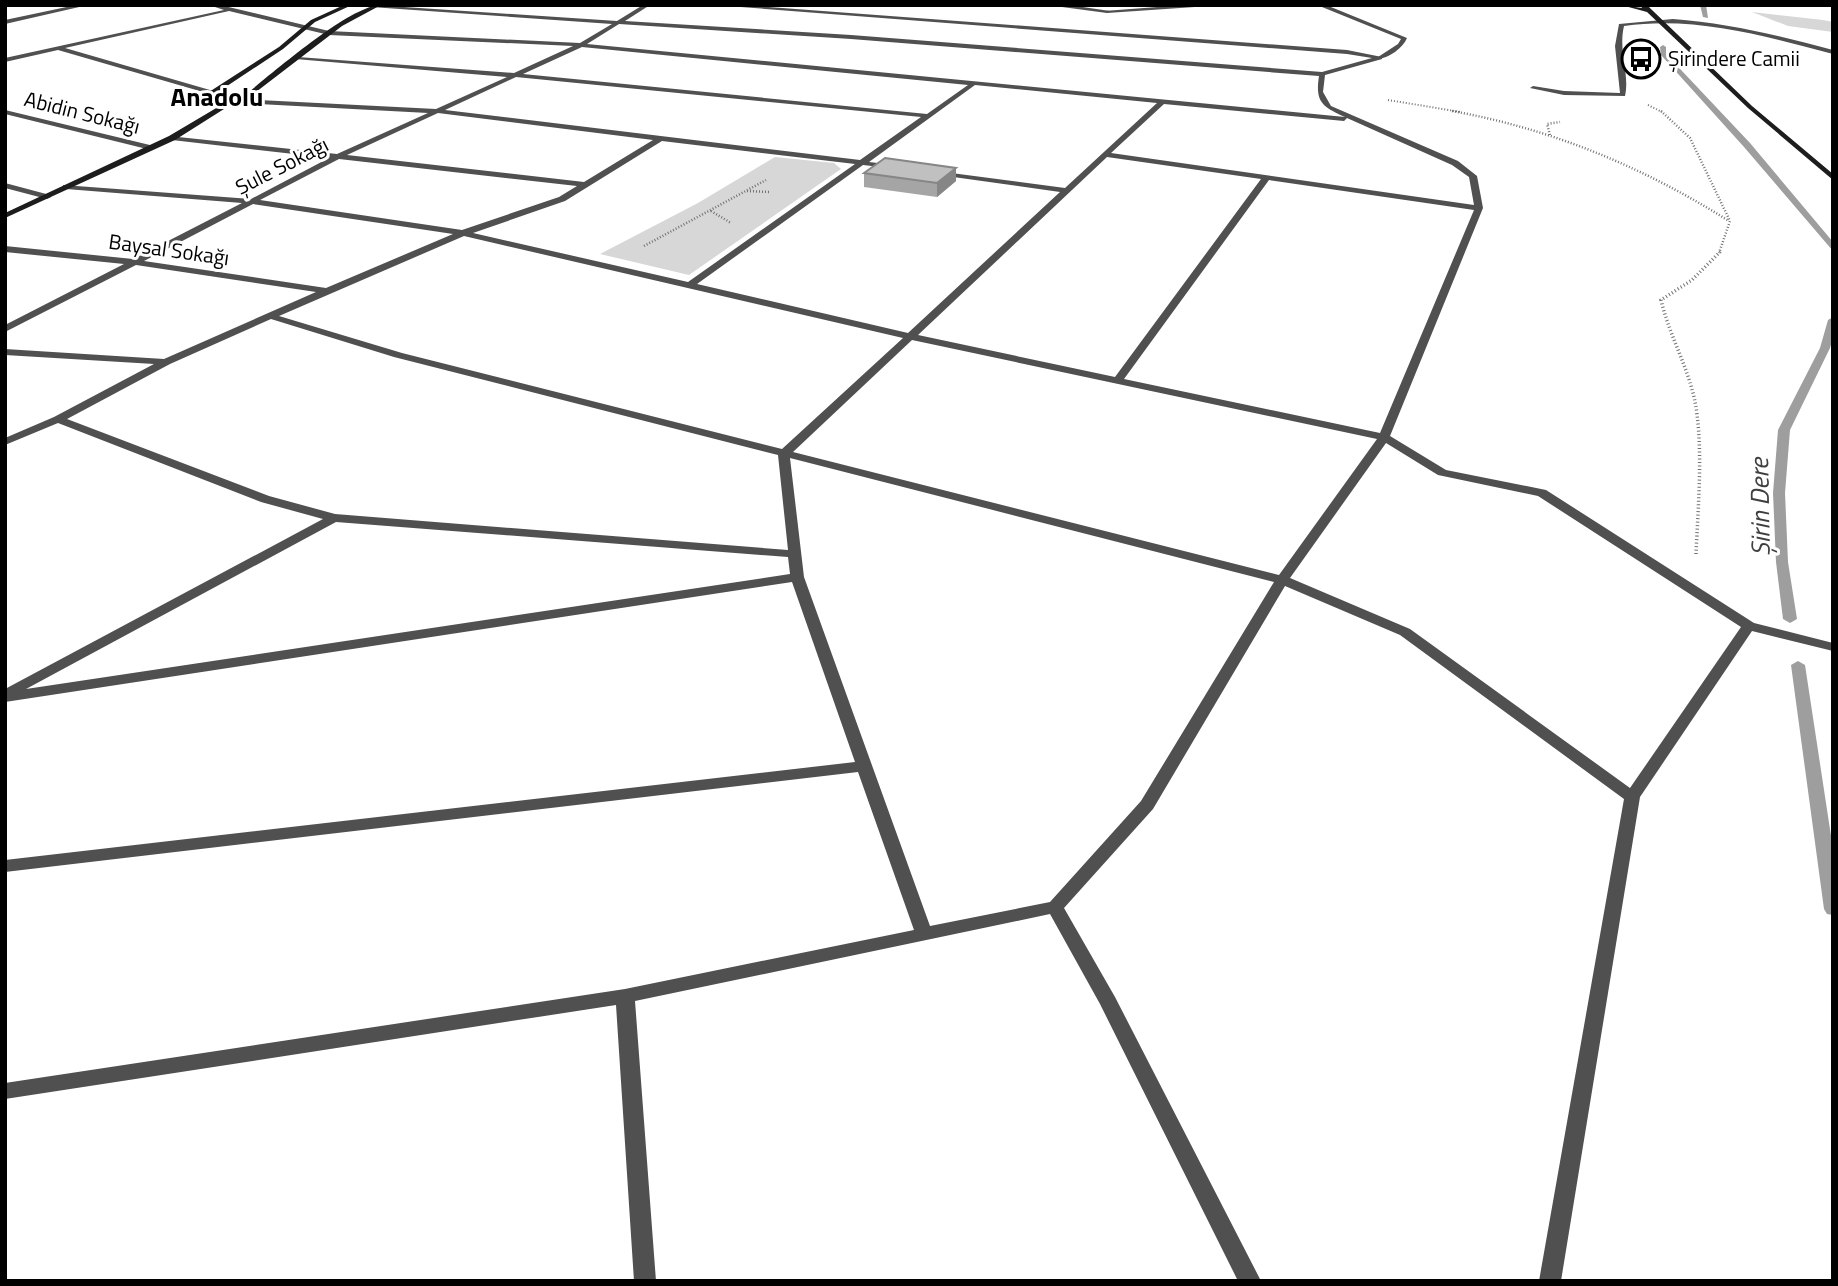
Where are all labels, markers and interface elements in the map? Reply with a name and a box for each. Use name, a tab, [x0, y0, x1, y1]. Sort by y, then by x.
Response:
bus stop icon: Şirindere Camii	[1620, 38, 1662, 80]
place label: Şirindere Camii	[1668, 42, 1800, 74]
district label: Anadolu	[171, 77, 263, 116]
street label: Abidin Sokağı	[21, 82, 143, 142]
street label: Şule Sokağı	[229, 128, 334, 202]
street label: Baysal Sokağı	[107, 225, 232, 273]
water label: Şirin Dere	[1739, 456, 1780, 556]

